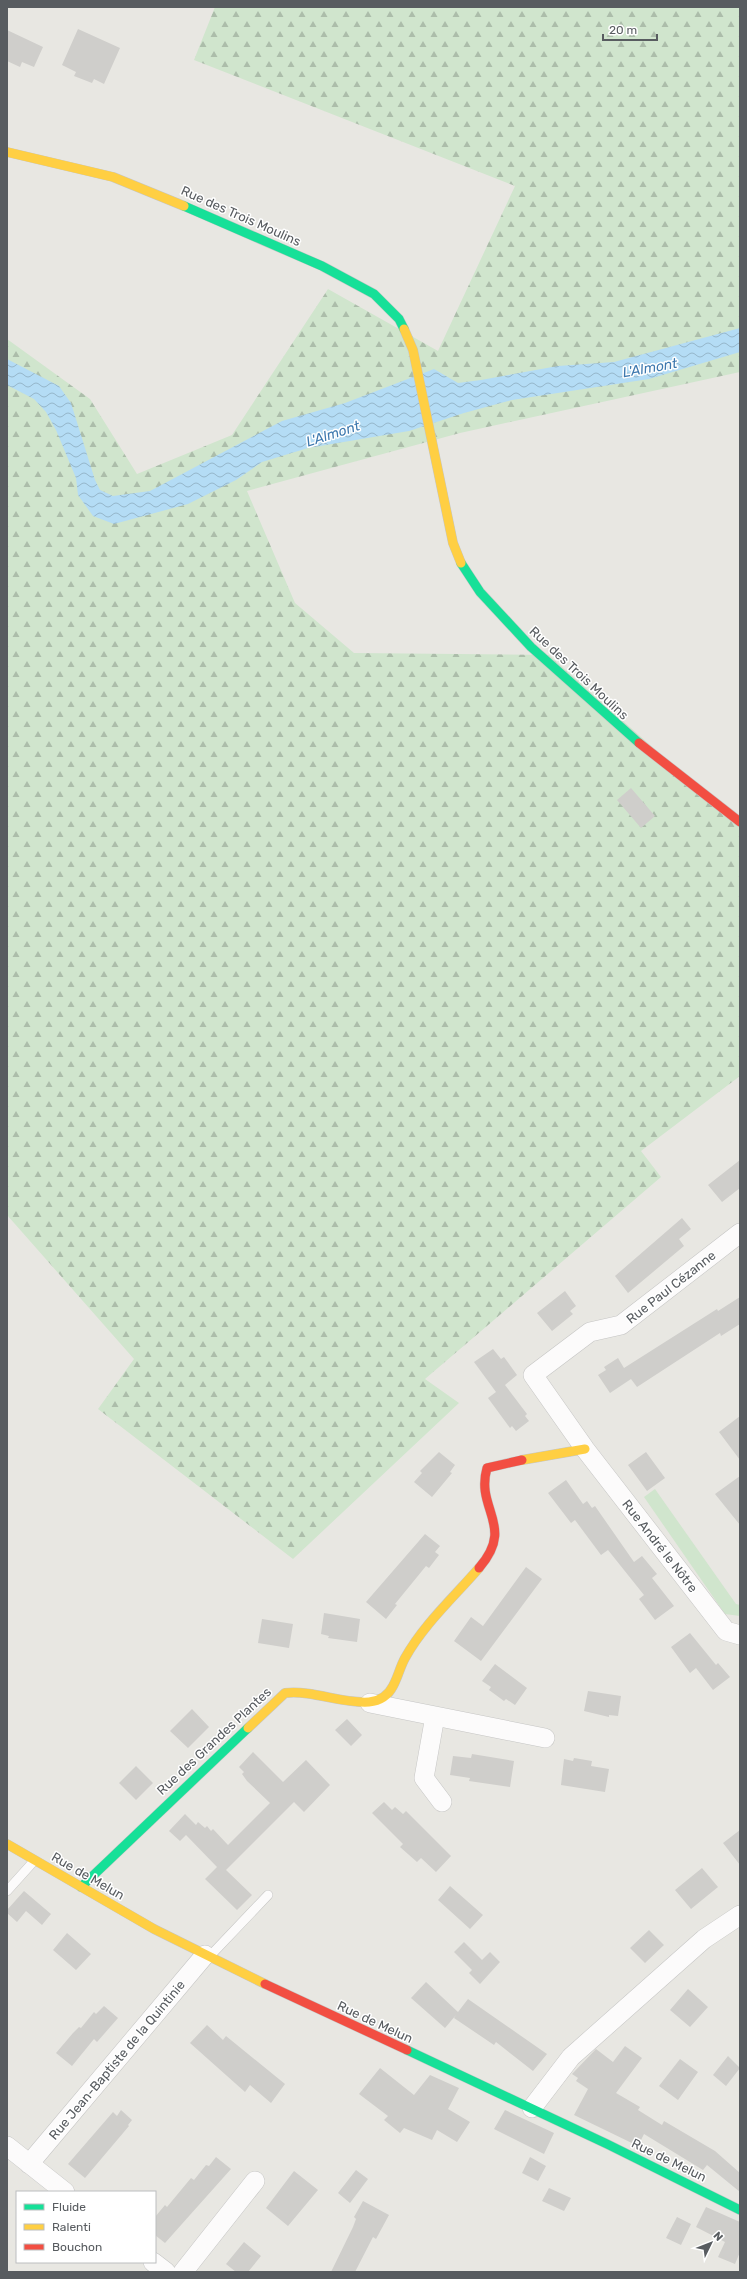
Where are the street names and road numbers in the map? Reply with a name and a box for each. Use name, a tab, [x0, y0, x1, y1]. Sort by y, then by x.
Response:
street label: Rue des Trois Moulins	[179, 183, 304, 249]
street label: Rue des Trois Moulins	[527, 623, 632, 723]
street label: Rue Paul Cézanne	[623, 1247, 719, 1327]
street label: Rue André le Nôtre	[619, 1497, 701, 1595]
street label: Rue des Grandes Plantes	[154, 1684, 274, 1798]
street label: Rue de Melun	[49, 1849, 127, 1903]
street label: Rue Jean-Baptiste de la Quintinie	[46, 1977, 188, 2143]
street label: Rue de Melun	[335, 1998, 415, 2046]
street label: Rue de Melun	[629, 2135, 709, 2185]

